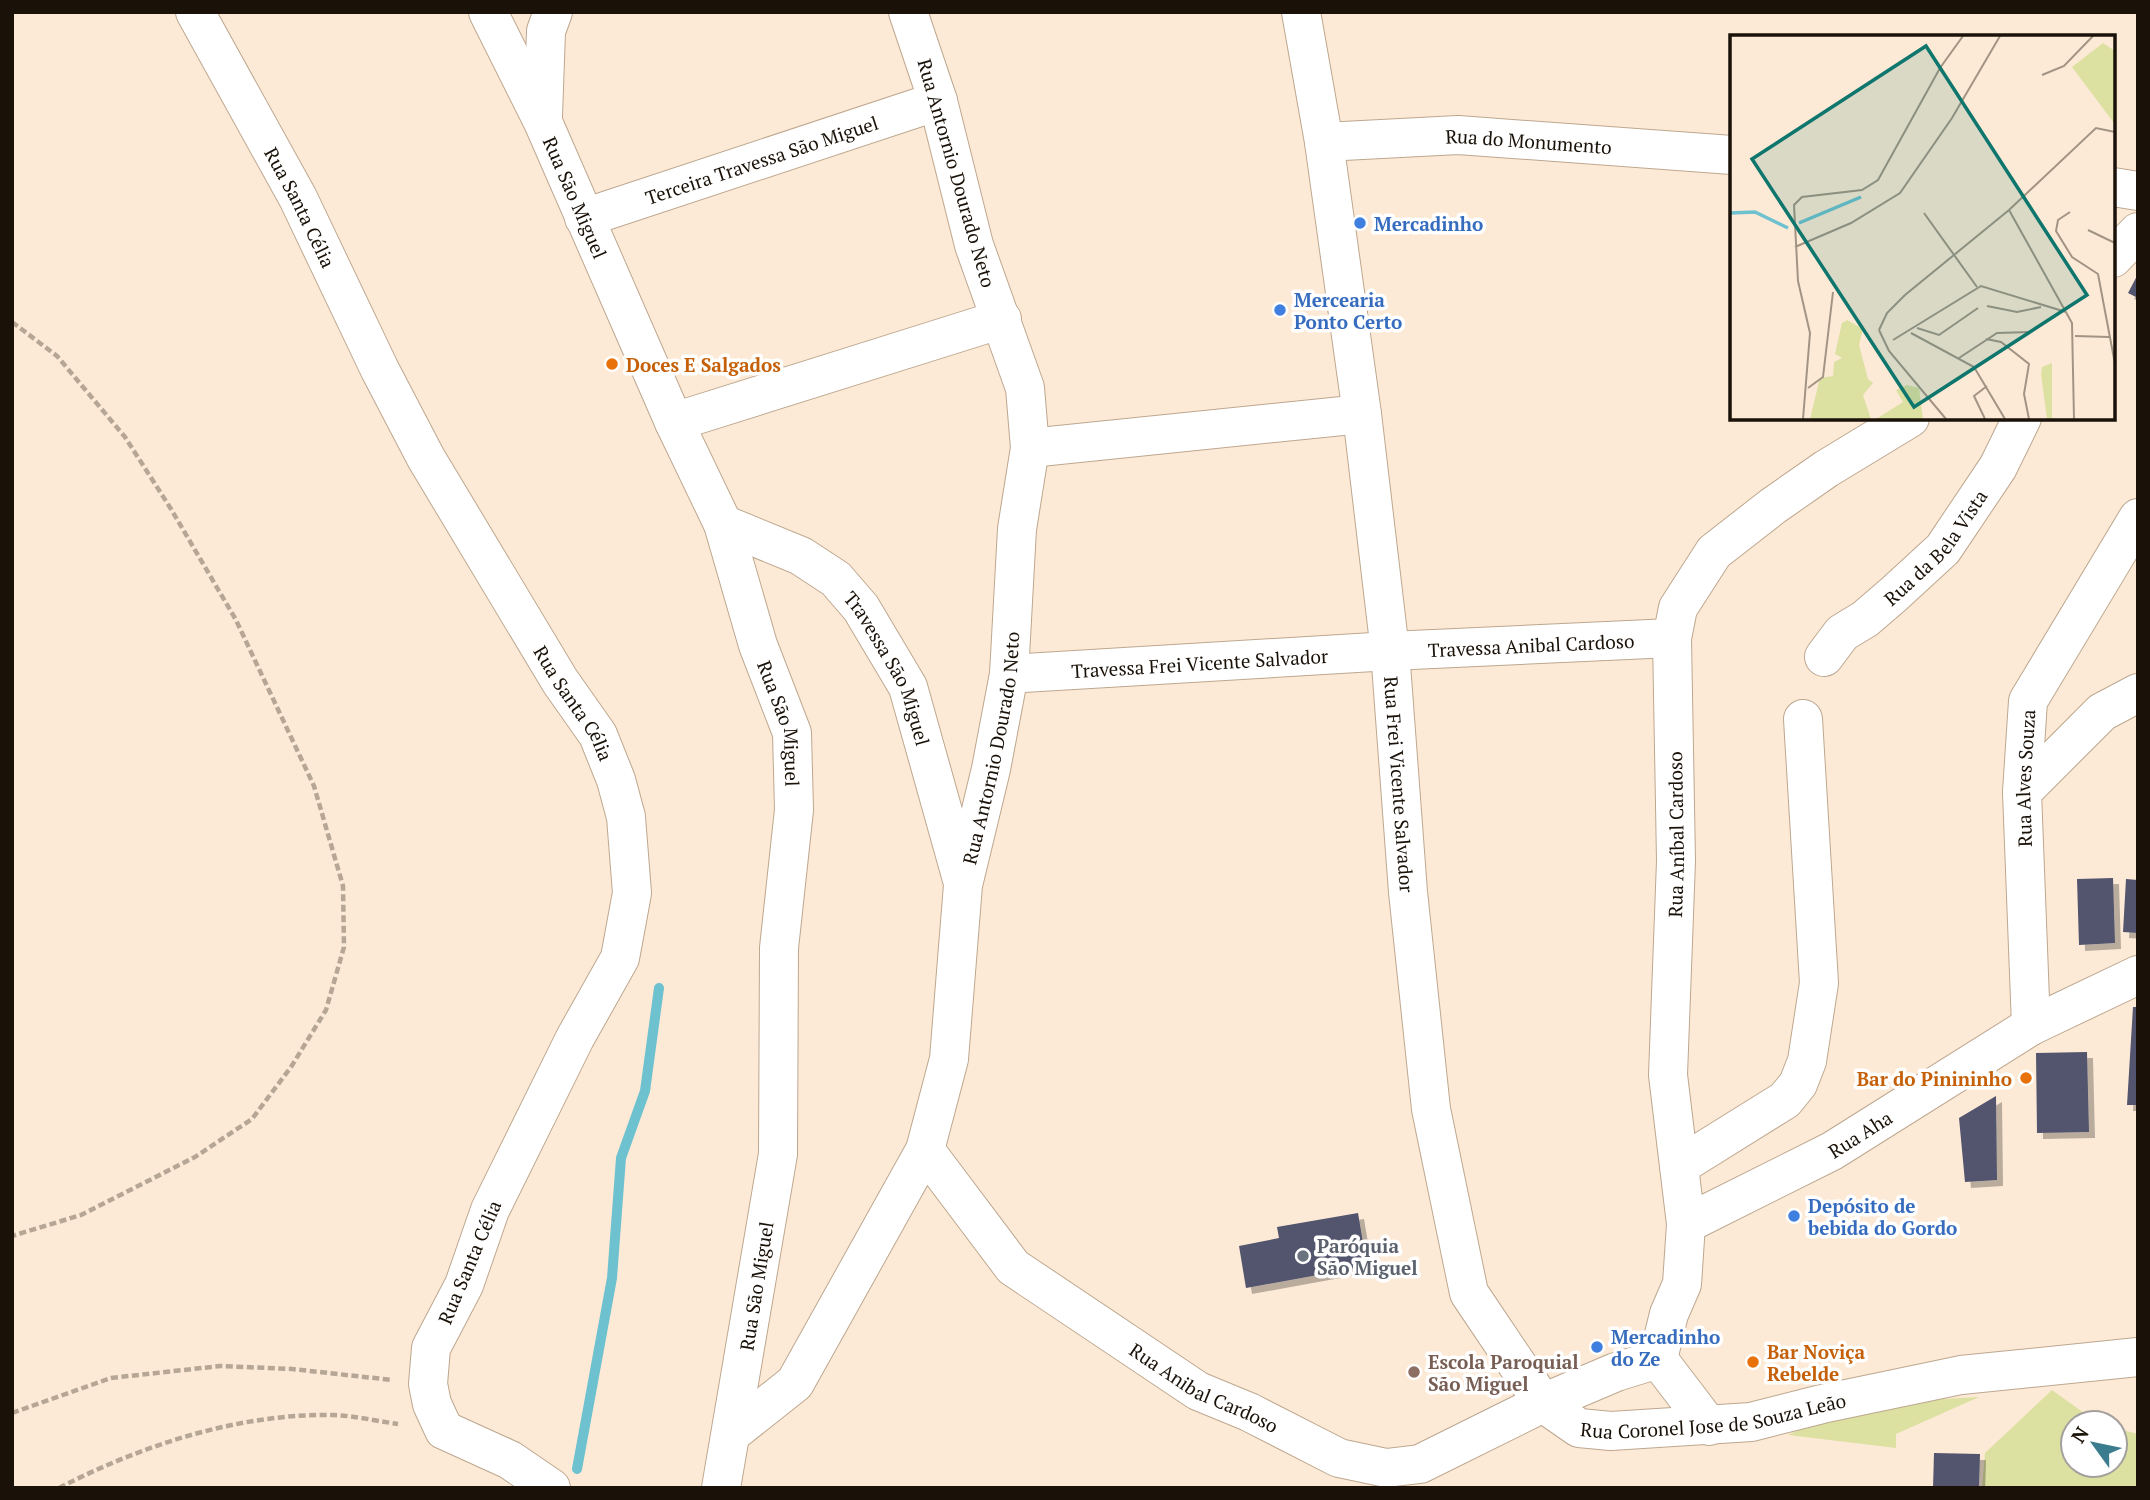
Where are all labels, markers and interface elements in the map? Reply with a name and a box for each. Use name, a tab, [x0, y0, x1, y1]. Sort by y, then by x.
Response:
inset map	[1730, 35, 2115, 420]
street label: Rua Antornio Dourado Neto	[912, 56, 1002, 290]
street label: Terceira Travessa São Miguel	[642, 109, 881, 209]
street label: Rua do Monumento	[1445, 122, 1613, 159]
street label: Rua São Miguel	[538, 132, 613, 262]
street label: Rua Santa Célia	[260, 142, 342, 272]
place label: Mercadinho	[1374, 211, 1483, 236]
marker: Mercadinho	[1352, 215, 1368, 231]
place label: Mercearia Ponto Certo	[1294, 287, 1402, 334]
marker: Mercearia Ponto Certo	[1272, 302, 1288, 318]
place label: Doces E Salgados	[626, 352, 781, 377]
marker: Doces E Salgados	[604, 356, 620, 372]
street label: Rua da Bela Vista	[1878, 484, 1992, 610]
street label: Travessa São Miguel	[839, 585, 936, 748]
street label: Travessa Anibal Cardoso	[1427, 627, 1635, 662]
street label: Rua Antornio Dourado Neto	[956, 631, 1024, 867]
street label: Rua Santa Célia	[529, 641, 620, 764]
street label: Travessa Frei Vicente Salvador	[1071, 642, 1329, 683]
street label: Rua São Miguel	[753, 657, 806, 787]
street label: Rua Frei Vicente Salvador	[1379, 675, 1421, 894]
street label: Rua Alves Souza	[2009, 708, 2040, 848]
street label: Rua Aníbal Cardoso	[1661, 751, 1689, 918]
place label: Bar do Pinininho	[1857, 1066, 2012, 1091]
marker: Bar do Pinininho	[2018, 1070, 2034, 1086]
street label: Rua Aha	[1823, 1104, 1897, 1163]
place label: Depósito de bebida do Gordo	[1807, 1193, 1957, 1240]
street label: Rua Santa Célia	[432, 1196, 506, 1328]
marker: Depósito de bebida do Gordo	[1786, 1208, 1802, 1224]
street label: Rua São Miguel	[733, 1220, 779, 1352]
place label: Paróquia São Miguel	[1317, 1233, 1418, 1280]
marker: Paróquia São Miguel	[1295, 1248, 1311, 1264]
place label: Mercadinho do Ze	[1611, 1324, 1720, 1371]
street label: Rua Anibal Cardoso	[1125, 1337, 1283, 1438]
marker: Mercadinho do Ze	[1589, 1339, 1605, 1355]
place label: Bar Noviça Rebelde	[1767, 1339, 1865, 1386]
place label: Escola Paroquial São Miguel	[1428, 1349, 1579, 1396]
marker: Bar Noviça Rebelde	[1745, 1354, 1761, 1370]
marker: Escola Paroquial São Miguel	[1406, 1364, 1422, 1380]
street label: Rua Coronel Jose de Souza Leão	[1579, 1387, 1848, 1444]
north arrow	[2059, 1409, 2129, 1479]
text: N	[2065, 1421, 2094, 1447]

